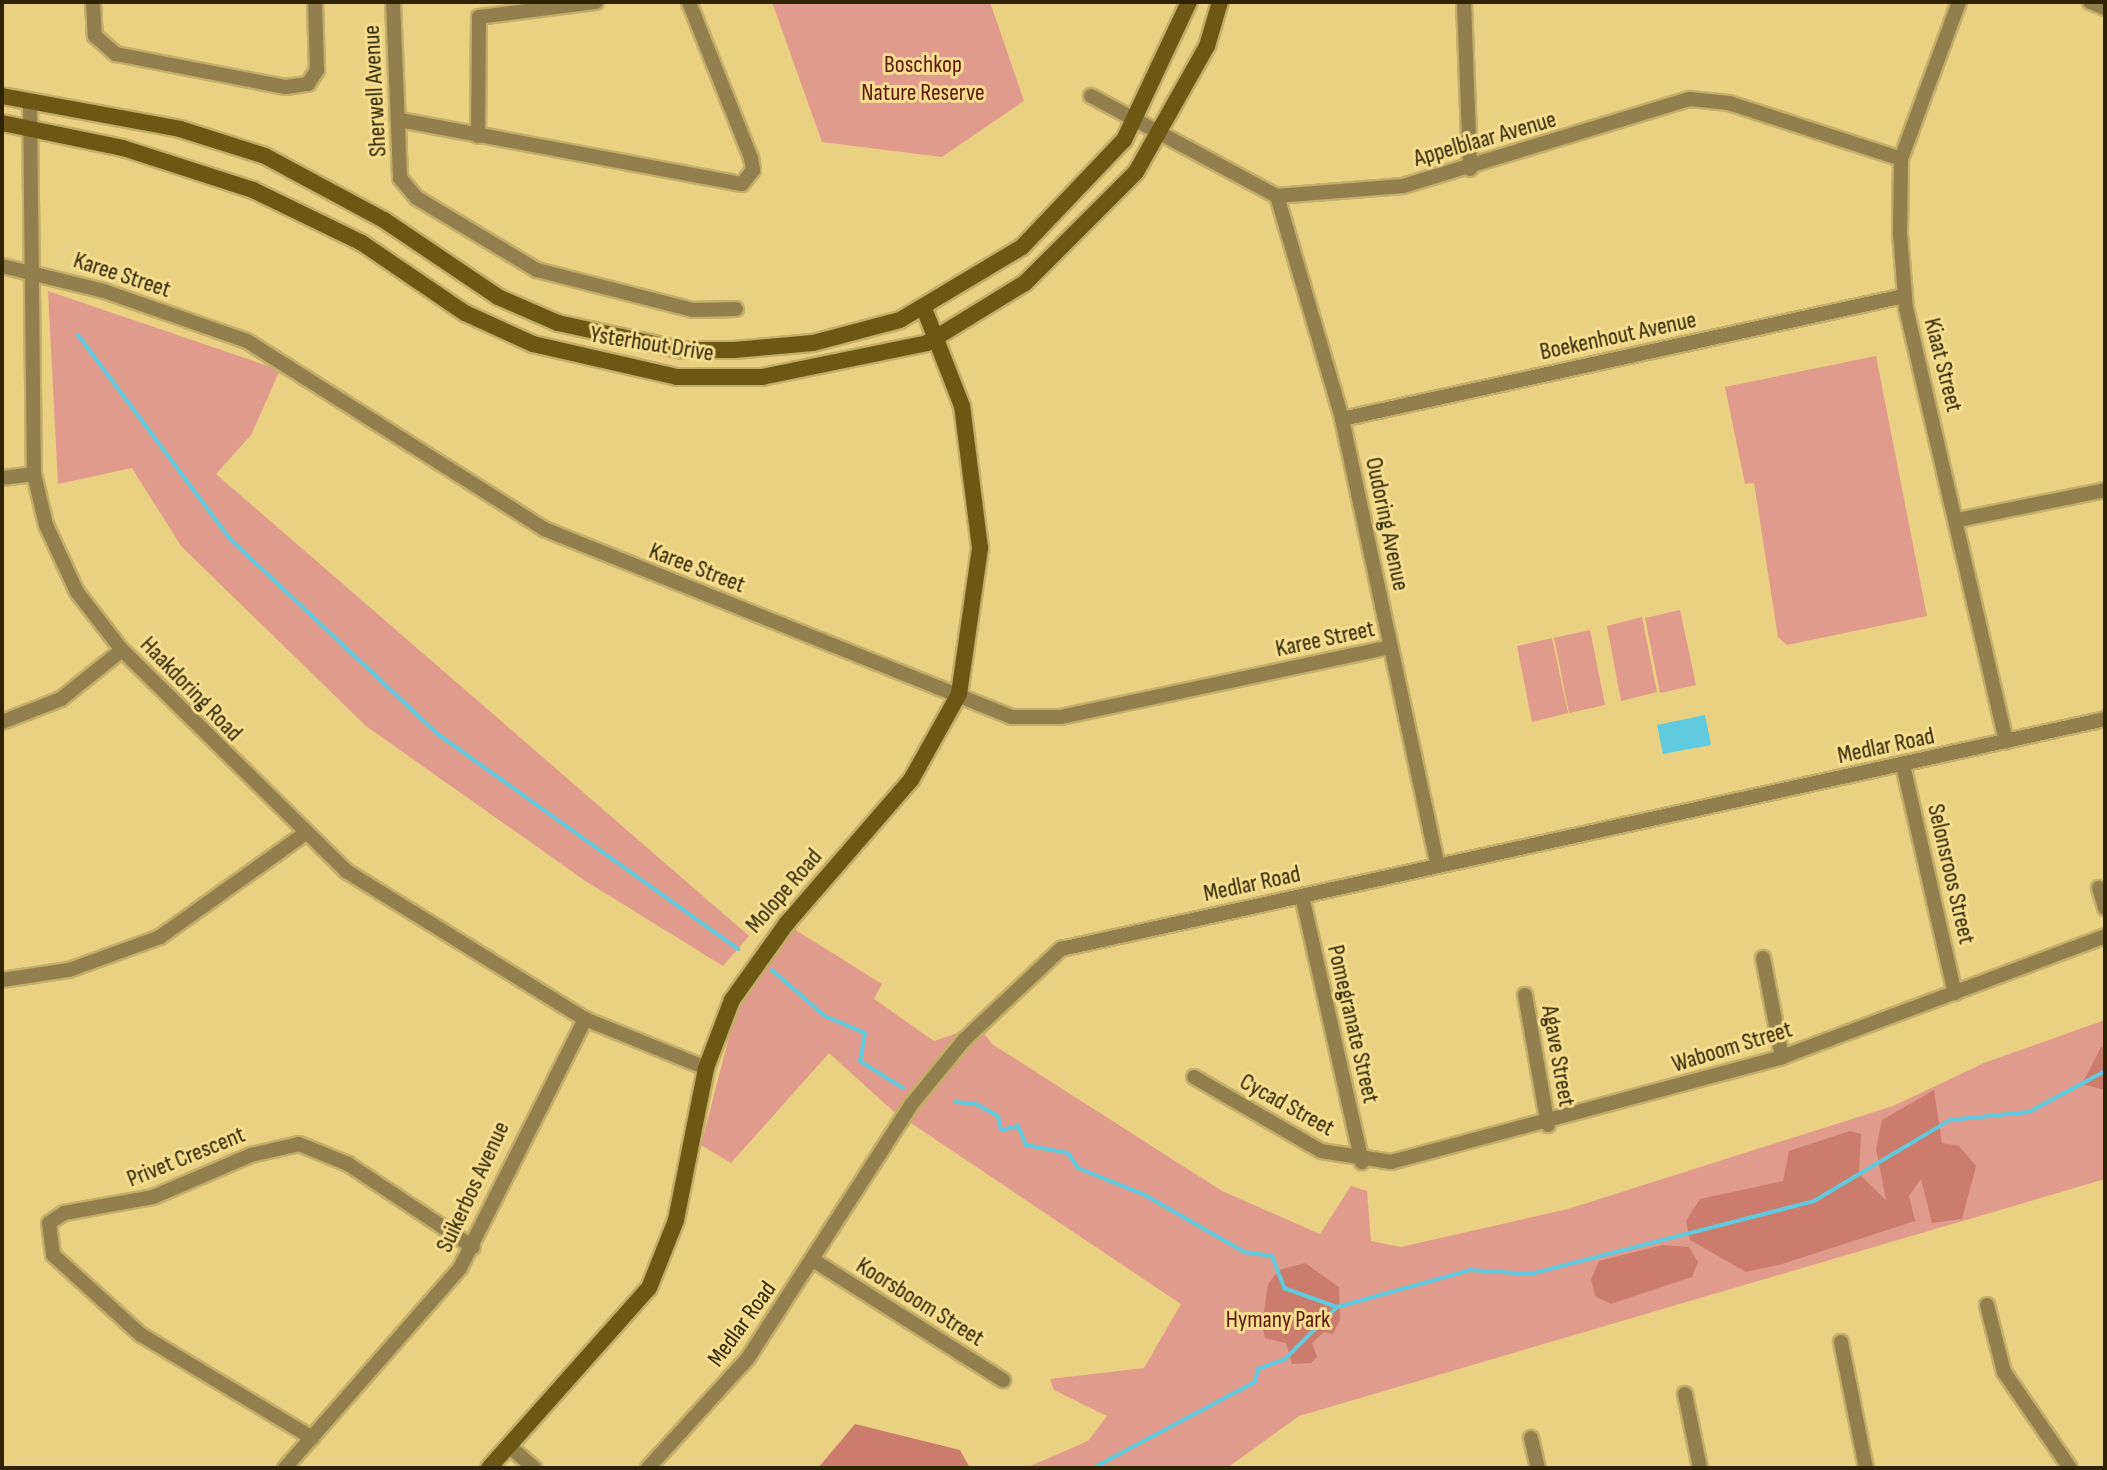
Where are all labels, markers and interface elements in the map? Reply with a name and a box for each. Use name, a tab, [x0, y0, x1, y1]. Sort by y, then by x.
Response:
street label: Sherwell Avenue	[357, 24, 393, 158]
park label: Boschkop Nature Reserve	[861, 51, 985, 107]
street label: Appelblaar Avenue	[1410, 105, 1560, 173]
street label: Karee Street	[70, 246, 174, 304]
street label: Boekenhout Avenue	[1537, 305, 1699, 367]
street label: Kiaat Street	[1917, 315, 1969, 415]
street label: Ysterhout Drive	[588, 320, 716, 368]
street label: Oudoring Avenue	[1359, 455, 1415, 593]
street label: Karee Street	[645, 537, 749, 599]
street label: Karee Street	[1273, 614, 1377, 664]
street label: Haakdoring Road	[134, 631, 248, 747]
street label: Medlar Road	[1835, 722, 1937, 770]
street label: Selonsroos Street	[1921, 801, 1981, 947]
street label: Molope Road	[740, 843, 828, 939]
street label: Medlar Road	[1201, 860, 1303, 908]
street label: Pomegranate Street	[1321, 942, 1385, 1106]
street label: Agave Street	[1535, 1003, 1581, 1109]
street label: Waboom Street	[1669, 1015, 1795, 1079]
street label: Cycad Street	[1235, 1067, 1339, 1143]
street label: Suikerbos Avenue	[430, 1117, 516, 1257]
street label: Privet Crescent	[123, 1120, 249, 1194]
street label: Koorsboom Street	[851, 1251, 989, 1353]
street label: Medlar Road	[701, 1276, 783, 1372]
park label: Hymany Park	[1226, 1306, 1330, 1334]

